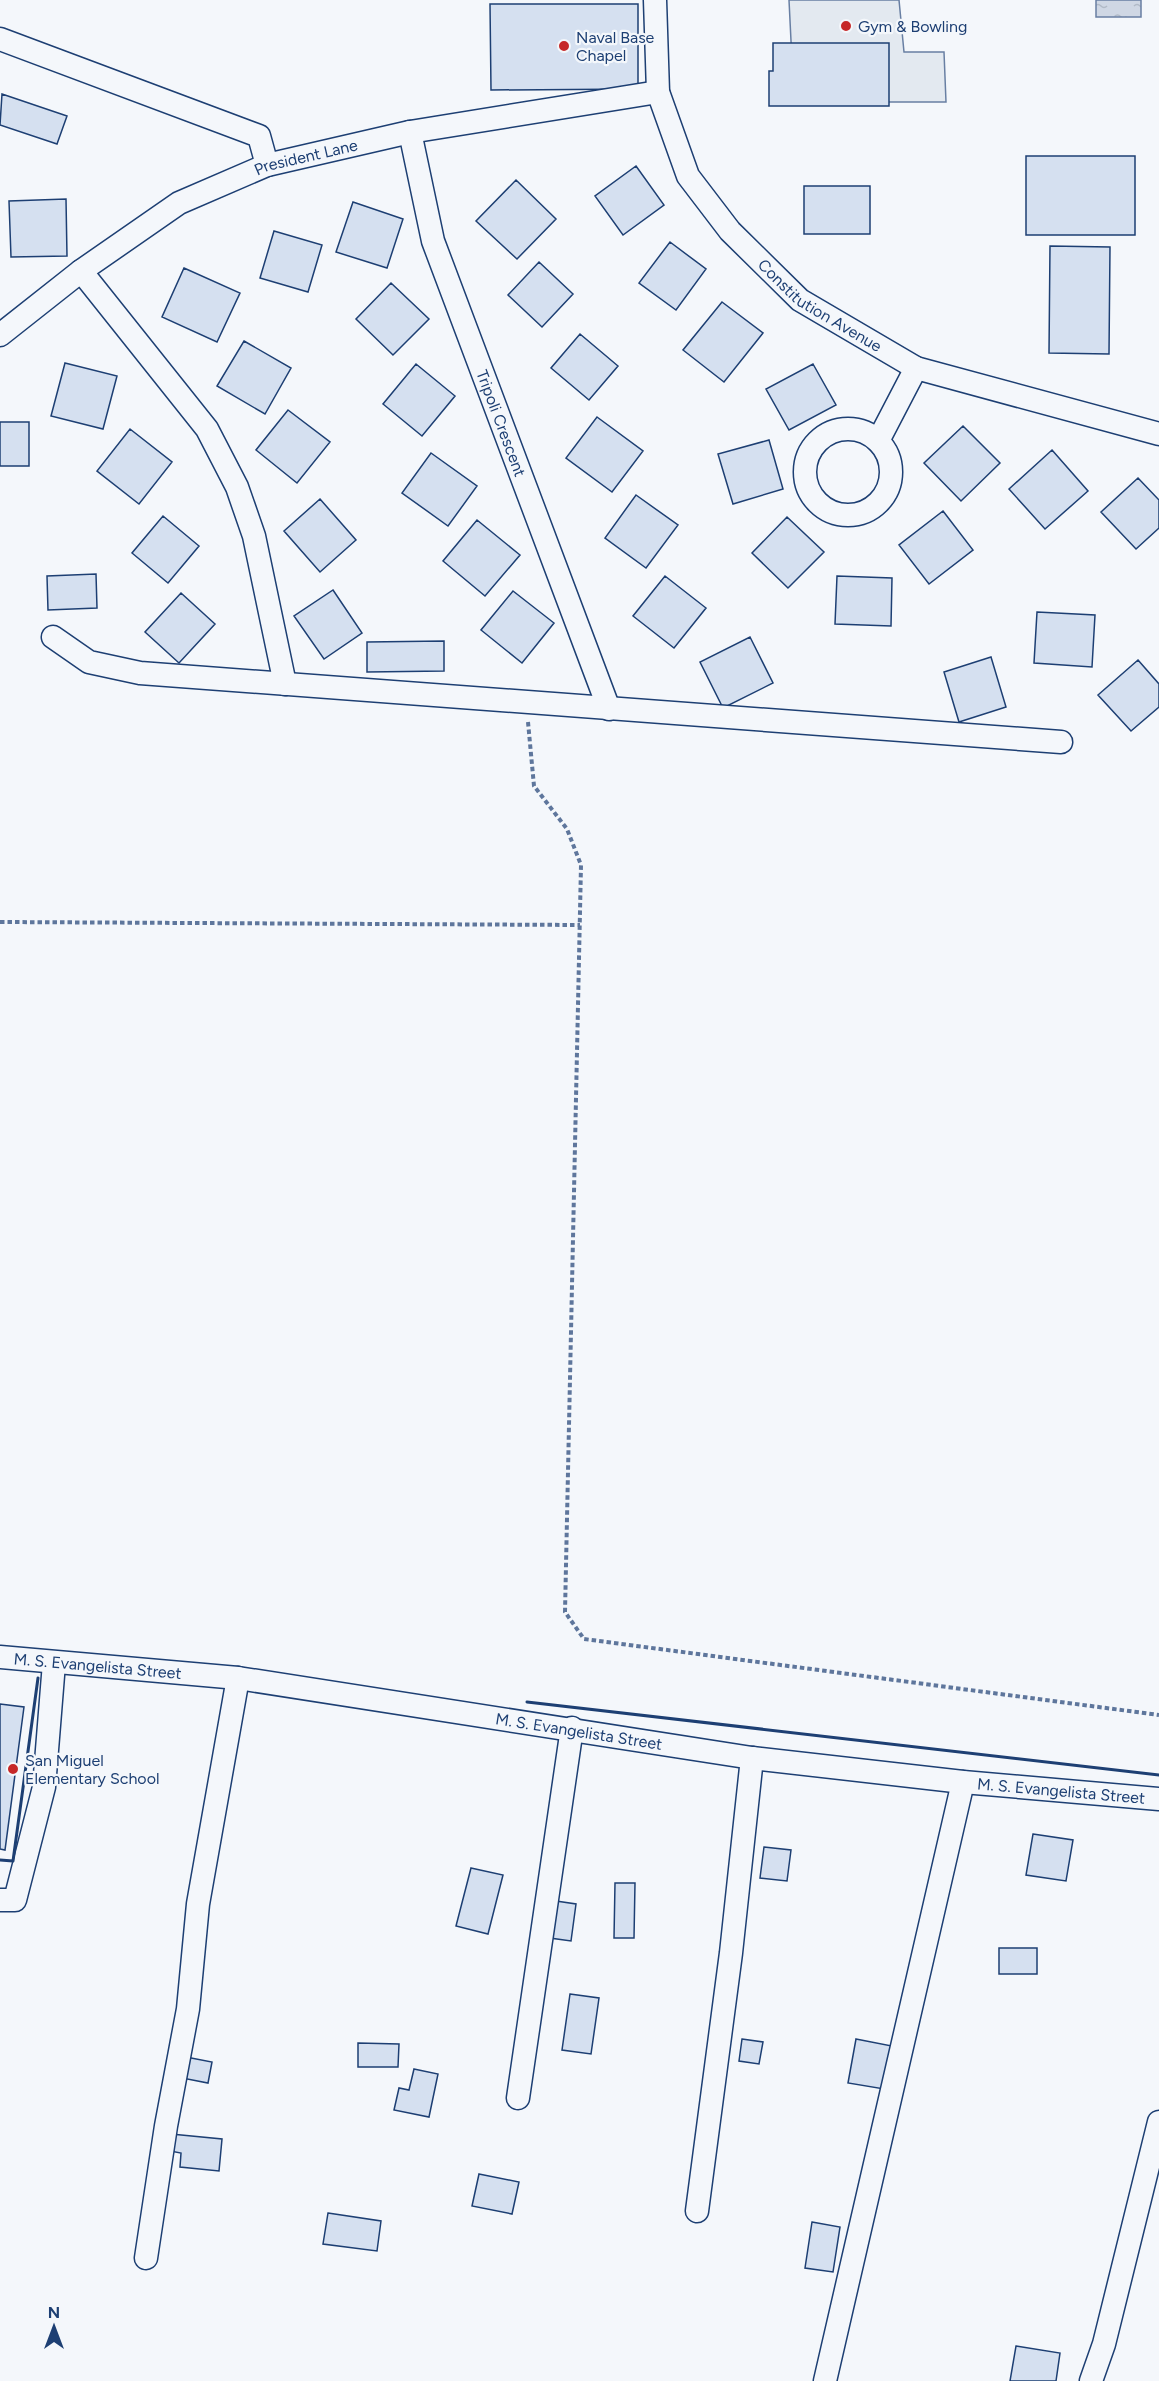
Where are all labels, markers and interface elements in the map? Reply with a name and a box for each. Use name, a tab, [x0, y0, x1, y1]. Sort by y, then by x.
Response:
place label: Gym & Bowling	[858, 17, 967, 36]
marker: Gym & Bowling	[839, 19, 853, 33]
place label: Naval Base Chapel	[576, 28, 655, 65]
marker: Naval Base Chapel	[557, 39, 571, 53]
street label: President Lane	[251, 135, 360, 179]
street label: Constitution Avenue	[754, 255, 886, 356]
street label: Tripoli Crescent	[473, 367, 530, 479]
street label: M. S. Evangelista Street	[13, 1649, 182, 1682]
street label: M. S. Evangelista Street	[494, 1709, 664, 1753]
place label: San Miguel Elementary School	[25, 1751, 159, 1788]
marker: San Miguel Elementary School	[6, 1762, 20, 1776]
street label: M. S. Evangelista Street	[976, 1774, 1146, 1807]
north arrow	[24, 2297, 84, 2357]
text: N	[48, 2303, 60, 2322]

